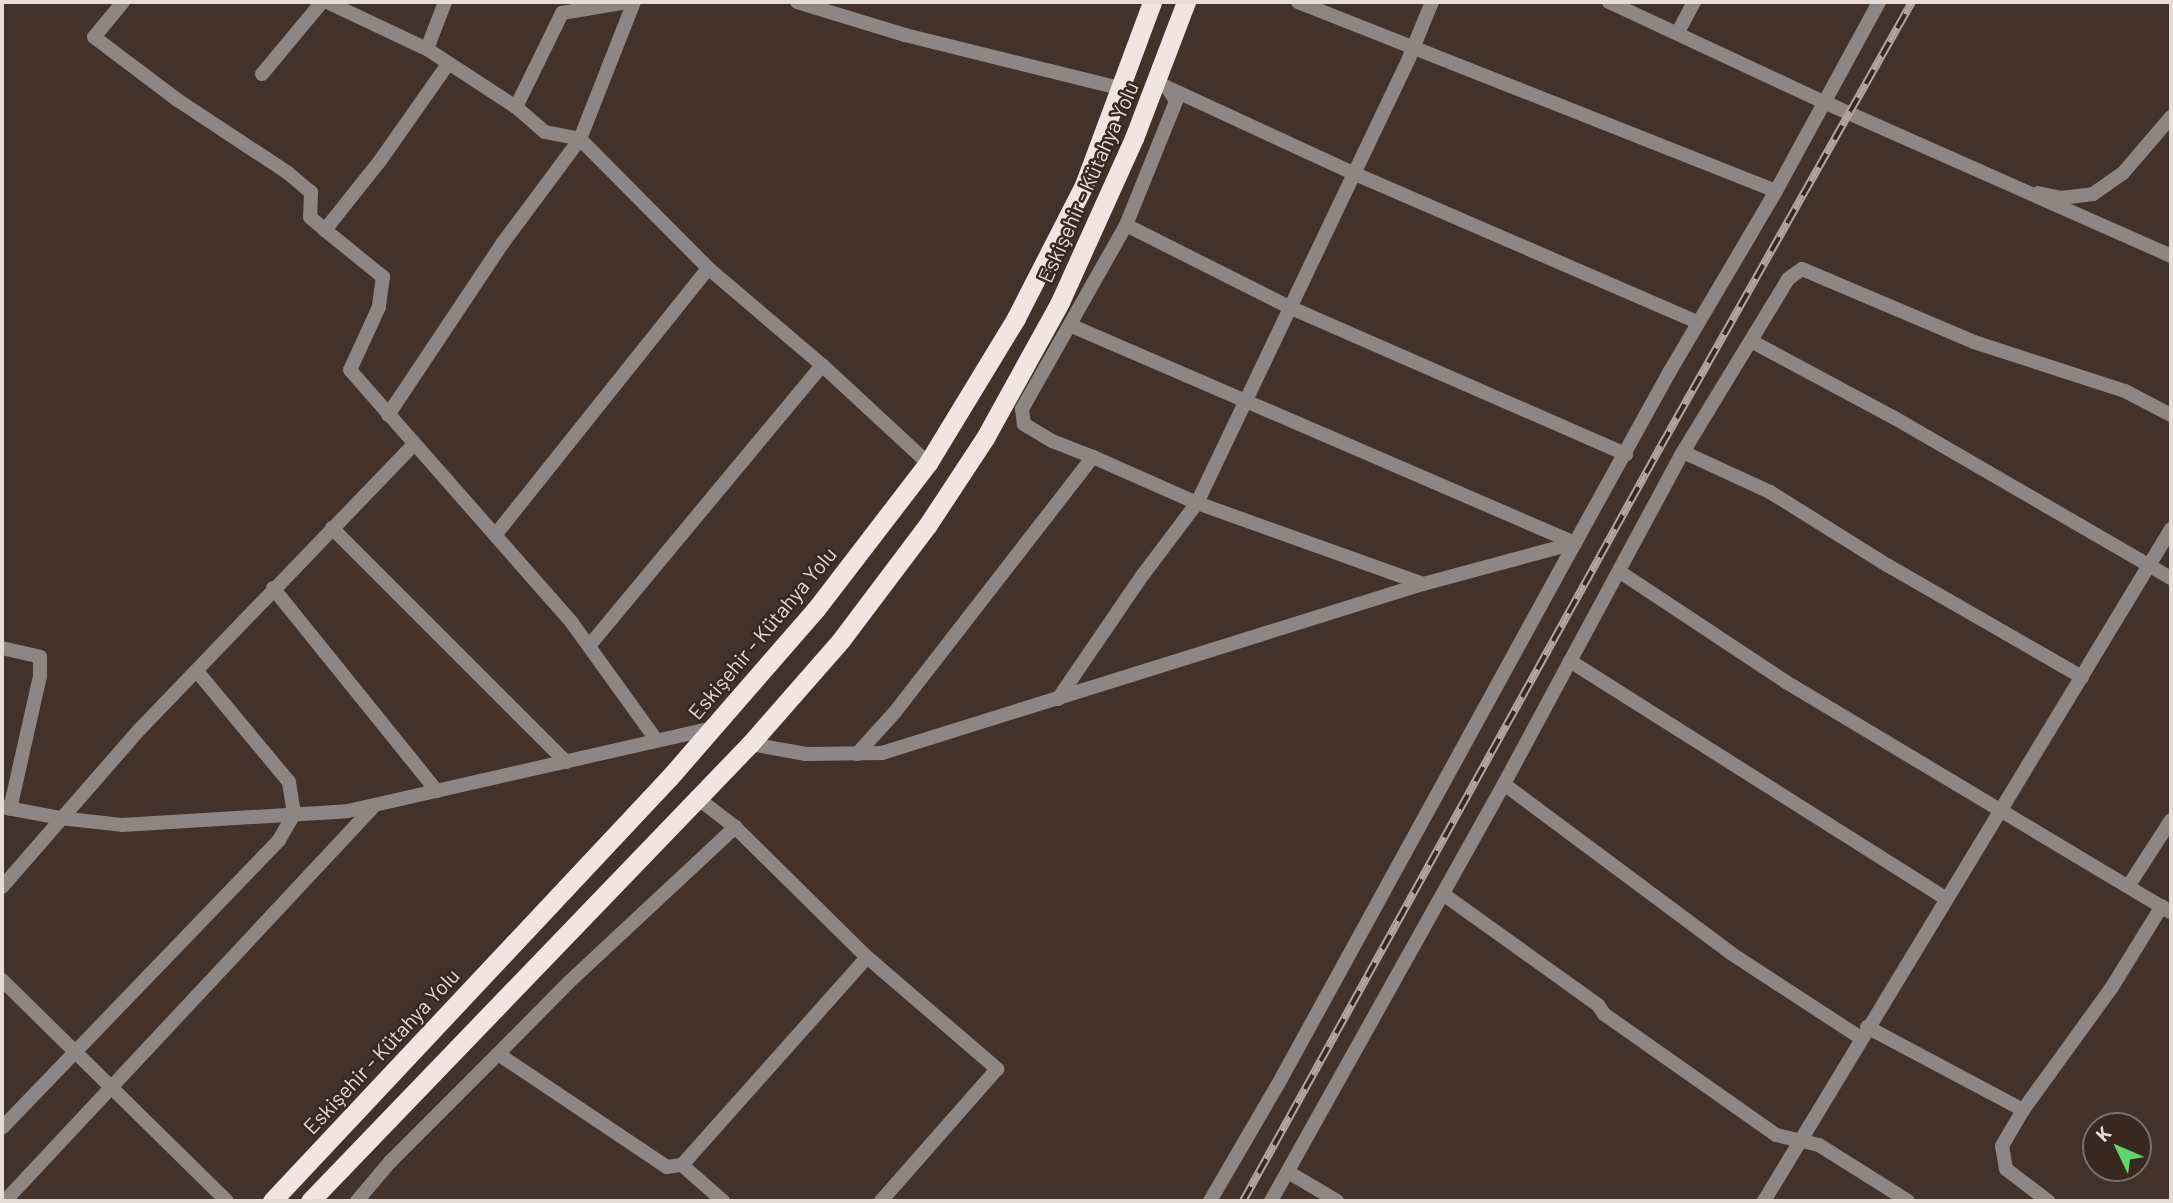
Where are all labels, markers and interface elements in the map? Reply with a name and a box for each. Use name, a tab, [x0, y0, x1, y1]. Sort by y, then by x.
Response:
street label: Eskişehir - Kütahya Yolu	[1032, 78, 1144, 286]
street label: Eskişehir - Kütahya Yolu	[683, 542, 841, 724]
street label: Eskişehir - Kütahya Yolu	[298, 963, 464, 1139]
north arrow	[2082, 1112, 2152, 1182]
text: K	[2091, 1121, 2115, 1146]

